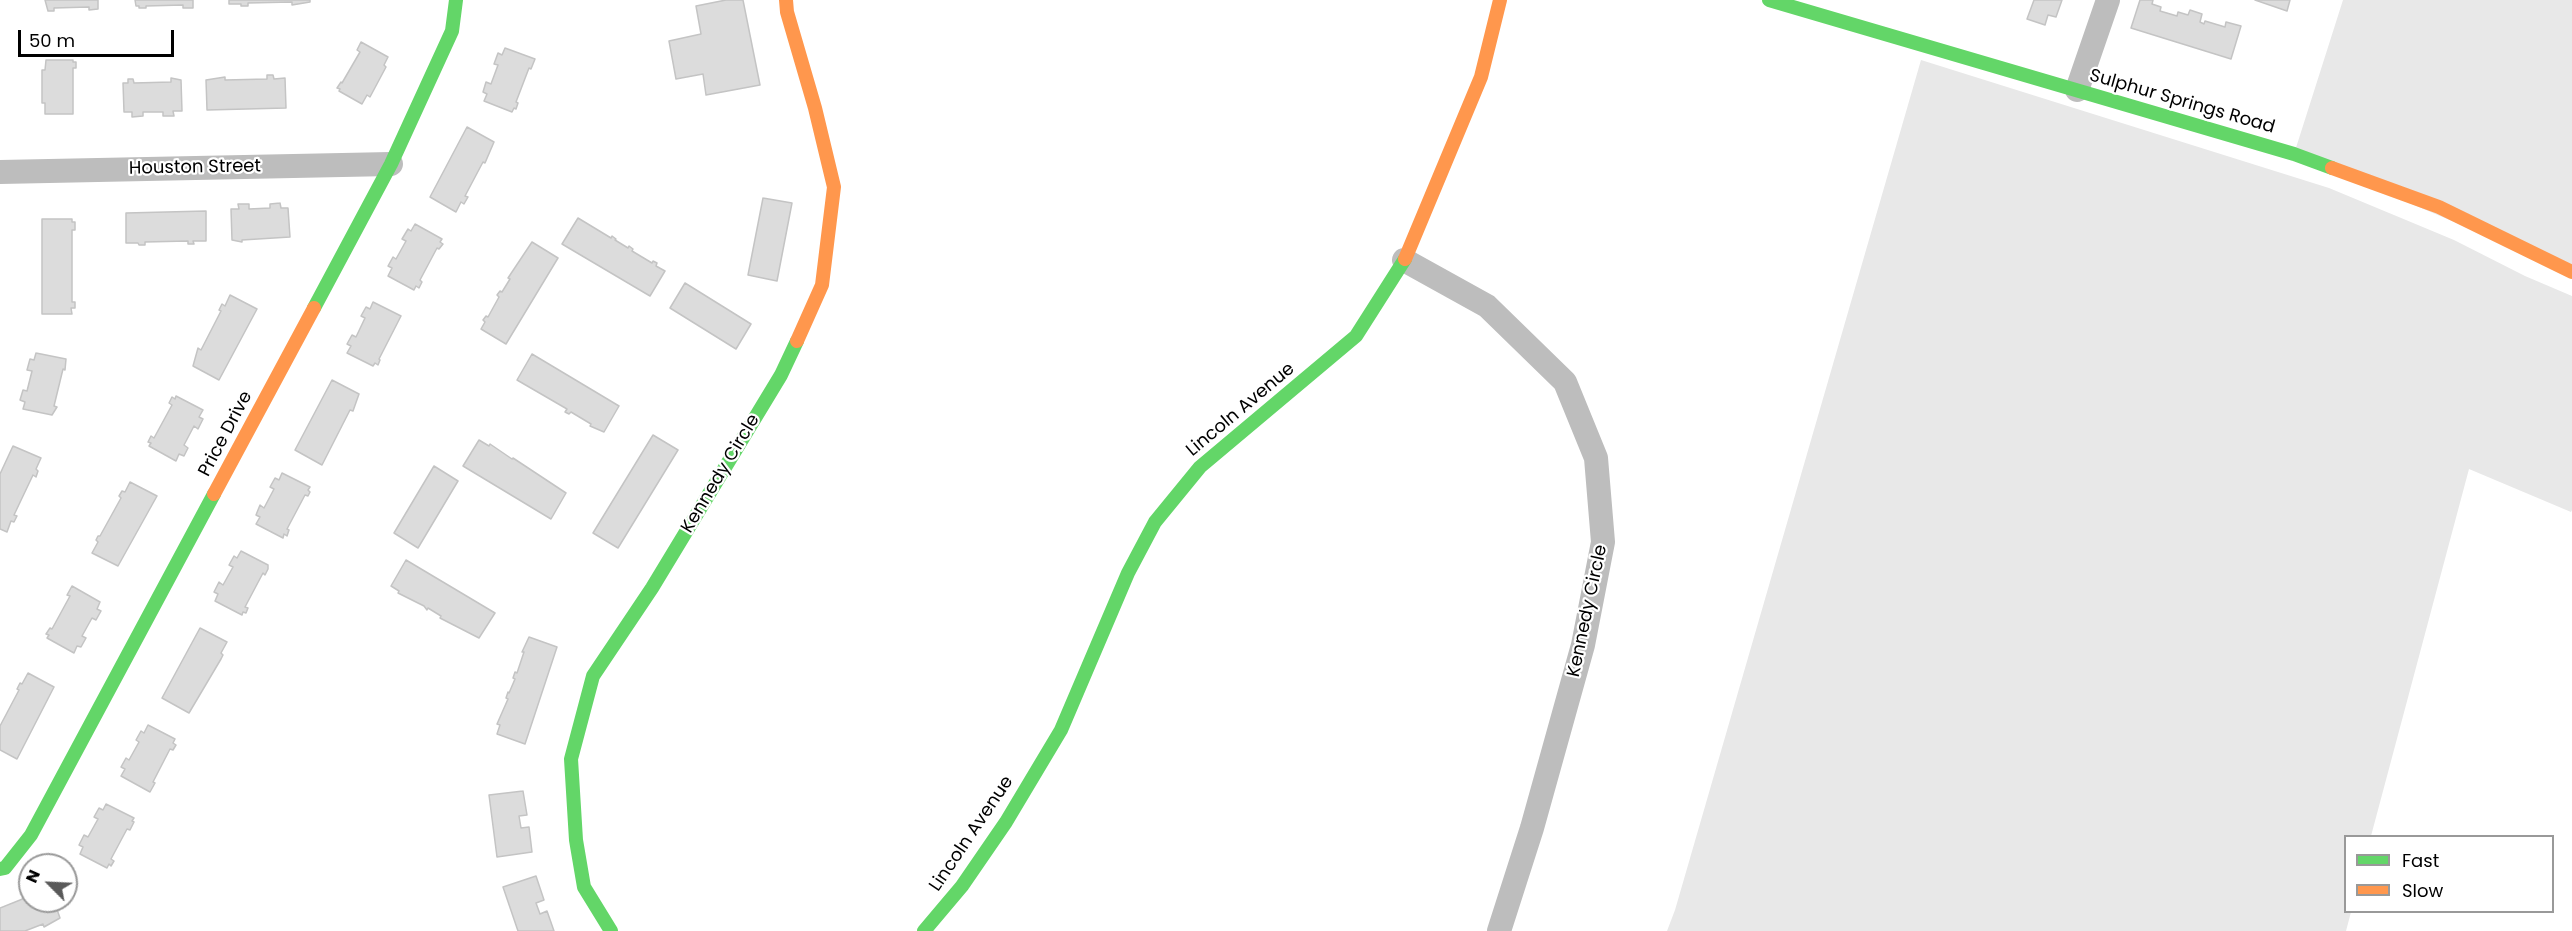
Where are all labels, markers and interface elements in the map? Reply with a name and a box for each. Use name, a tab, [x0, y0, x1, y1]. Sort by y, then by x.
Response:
scale bar	[21, 18, 177, 56]
text: 50 m	[29, 28, 75, 53]
street label: Sulphur Springs Road	[2087, 65, 2277, 139]
street label: Houston Street	[129, 156, 261, 180]
street label: Lincoln Avenue	[1183, 358, 1299, 462]
street label: Price Drive	[194, 388, 258, 480]
street label: Kennedy Circle	[677, 411, 765, 537]
street label: Kennedy Circle	[1563, 543, 1613, 679]
street label: Lincoln Avenue	[925, 772, 1019, 896]
legend	[2344, 835, 2554, 913]
text: Fast	[2402, 848, 2439, 873]
north arrow	[18, 853, 78, 913]
text: N	[20, 866, 46, 886]
text: Slow	[2402, 878, 2443, 903]

